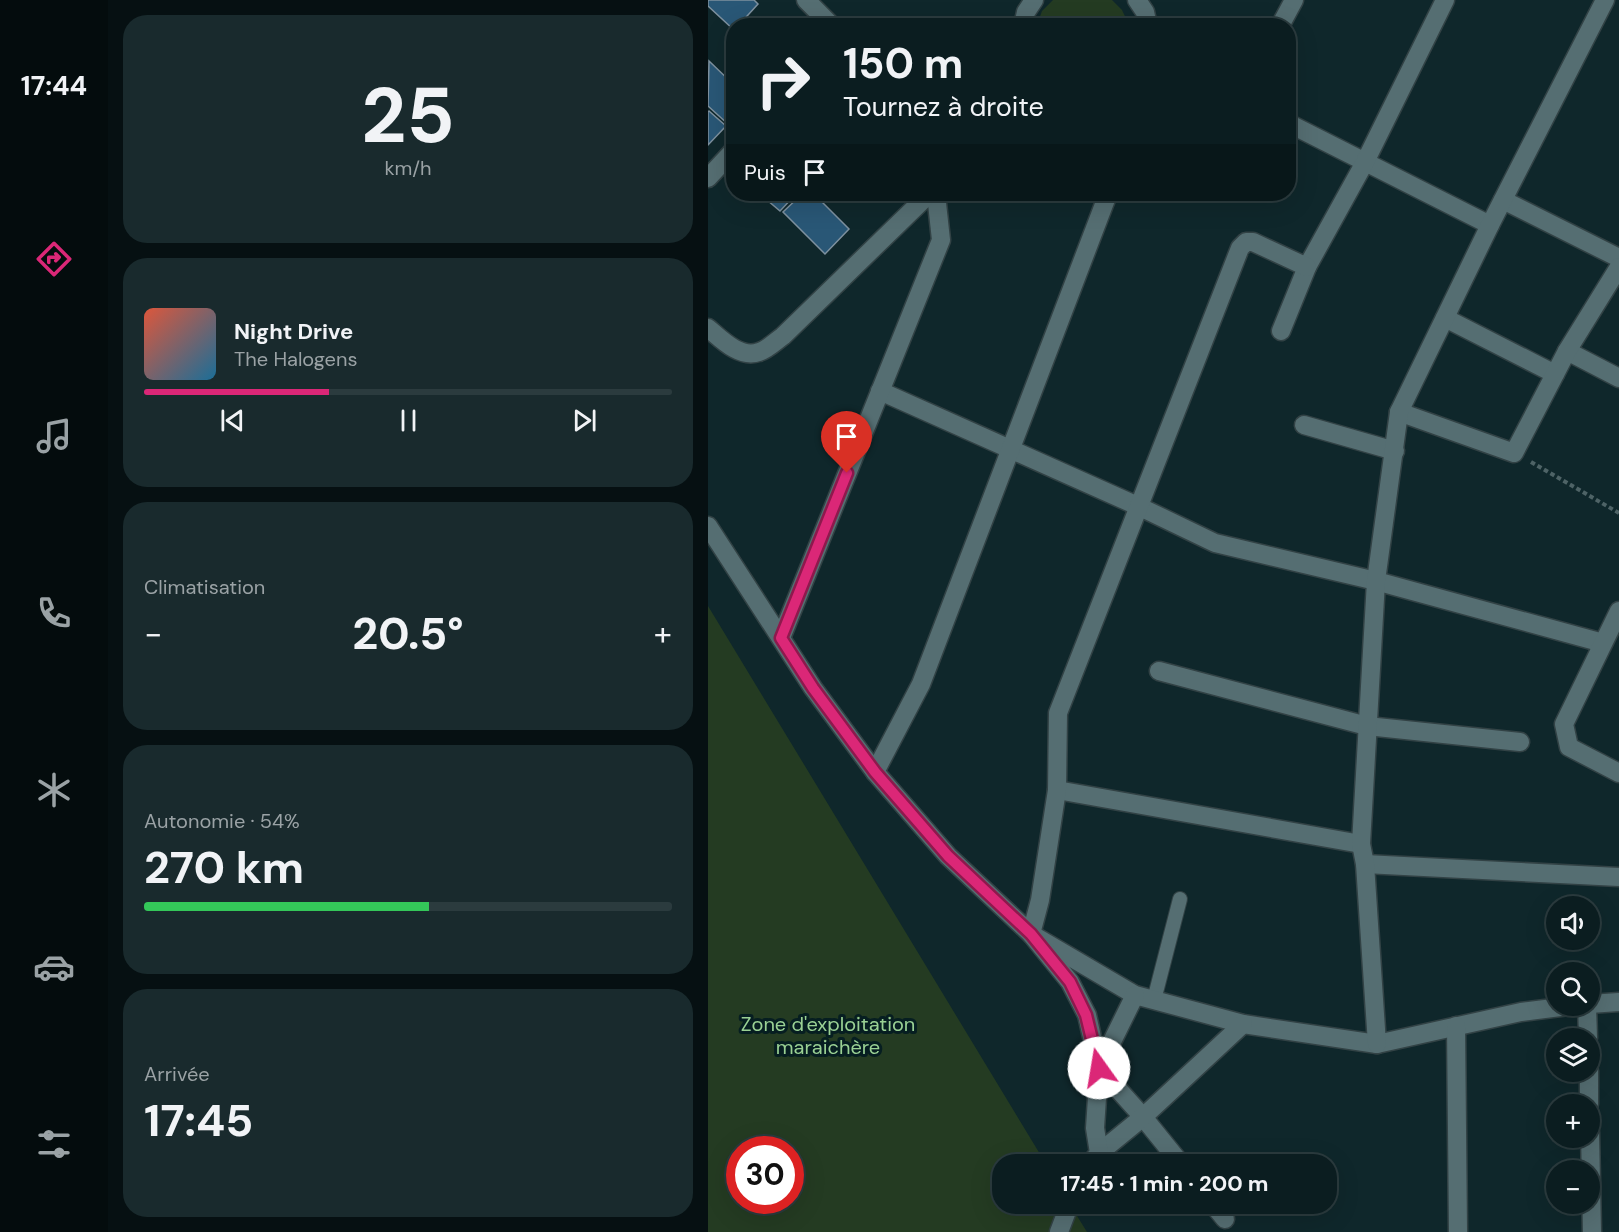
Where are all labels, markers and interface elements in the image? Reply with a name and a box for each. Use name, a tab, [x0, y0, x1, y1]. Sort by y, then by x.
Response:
text: 150 m	[843, 36, 963, 91]
icon: right	[744, 42, 822, 120]
text: 25	[361, 65, 455, 166]
text: 17:44	[21, 68, 87, 103]
text: Tournez à droite	[843, 89, 1044, 124]
text: km/h	[384, 155, 432, 181]
icon: arrive	[798, 156, 831, 189]
text: Puis	[744, 158, 786, 187]
icon: directions	[33, 238, 75, 280]
text: Night Drive	[234, 317, 353, 346]
text: The Halogens	[234, 346, 357, 372]
icon: previous	[216, 404, 249, 437]
icon: pause	[392, 404, 425, 437]
icon: next	[568, 404, 601, 437]
pin	[821, 411, 872, 473]
icon: music	[33, 415, 75, 457]
icon: arrive	[830, 420, 863, 453]
text: Climatisation	[144, 574, 265, 600]
icon: phone	[33, 592, 75, 634]
text: 20.5°	[352, 604, 464, 663]
text: −	[144, 612, 162, 655]
text: +	[654, 612, 672, 655]
icon: climate	[33, 769, 75, 811]
text: Autonomie · 54%	[144, 808, 300, 834]
text: 270 km	[144, 838, 304, 897]
map controls	[1546, 896, 1600, 1214]
button: sound	[1546, 896, 1600, 950]
icon: car	[33, 946, 75, 988]
button: search	[1546, 962, 1600, 1016]
park label: Zone d'exploitation maraichère	[741, 1011, 915, 1060]
button: layers	[1546, 1028, 1600, 1082]
position arrow	[1067, 1036, 1131, 1100]
text: Arrivée	[144, 1061, 210, 1087]
text: 17:45	[144, 1091, 253, 1150]
button: +	[1546, 1094, 1600, 1148]
icon: filters	[33, 1123, 75, 1165]
speed limit sign: 30	[726, 1136, 804, 1214]
button: −	[1546, 1160, 1600, 1214]
text: 17:45 · 1 min · 200 m	[1060, 1169, 1269, 1198]

